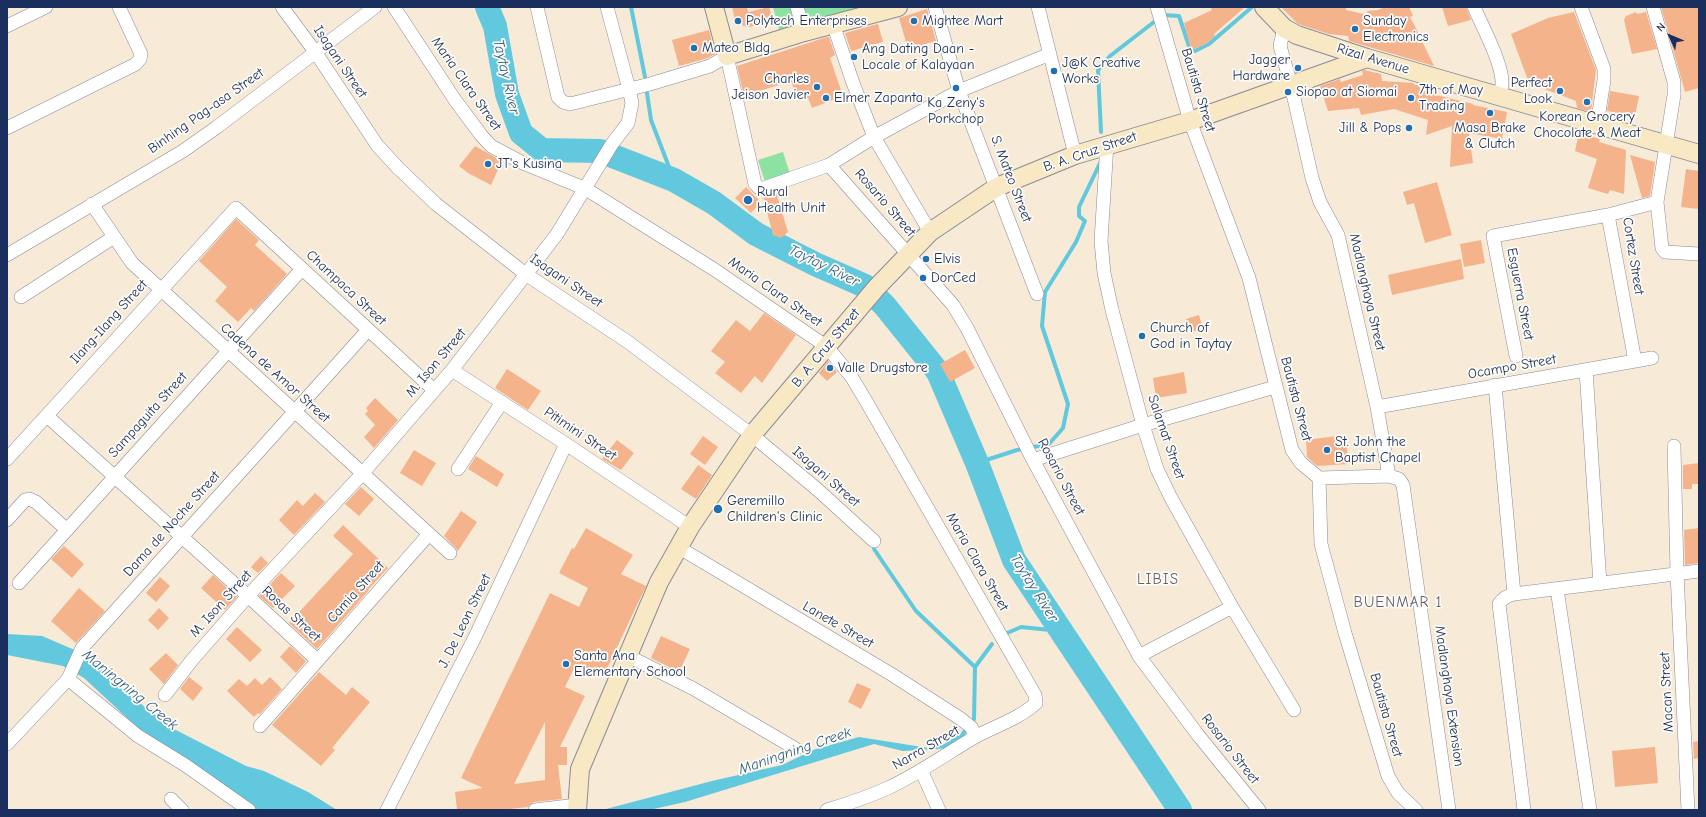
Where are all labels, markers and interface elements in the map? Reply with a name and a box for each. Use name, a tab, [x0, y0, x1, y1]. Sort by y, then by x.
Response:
place label: Polytech Enterprises	[746, 13, 867, 29]
place label: Mightee Mart	[922, 13, 1003, 29]
place label: Sunday Electronics	[1363, 13, 1428, 46]
marker: Polytech Enterprises	[733, 16, 743, 26]
marker: Mightee Mart	[909, 16, 919, 26]
north arrow	[1650, 16, 1690, 56]
text: N	[1654, 20, 1668, 34]
street label: Isagani Street	[310, 23, 370, 101]
marker: Sunday Electronics	[1350, 24, 1360, 34]
street label: Maria Clara Street	[427, 34, 505, 134]
water label: Taytay River	[489, 38, 523, 116]
place label: Mateo Bldg	[702, 40, 770, 56]
street label: Rizal Avenue	[1335, 40, 1411, 78]
place label: Ang Dating Daan - Locale of Kalayaan	[862, 41, 974, 74]
marker: Mateo Bldg	[689, 43, 699, 53]
street label: Bautista Street	[1177, 46, 1219, 134]
marker: Ang Dating Daan - Locale of Kalayaan	[849, 52, 859, 62]
place label: Jagger Hardware	[1232, 52, 1290, 84]
place label: J@K Creative Works	[1062, 55, 1140, 88]
marker: Jagger Hardware	[1293, 63, 1303, 73]
street label: Binhing Pag-asa Street	[145, 65, 267, 157]
marker: J@K Creative Works	[1049, 66, 1059, 76]
place label: Charles Jeison Javier	[732, 71, 809, 104]
place label: Perfect Look	[1511, 75, 1552, 108]
marker: Charles Jeison Javier	[812, 82, 822, 92]
place label: 7th of May Trading	[1419, 82, 1483, 114]
marker: Ka Zeny's Porkchop	[951, 83, 961, 93]
place label: Siopao at Siomai	[1296, 84, 1397, 100]
marker: Perfect Look	[1555, 86, 1565, 96]
marker: Siopao at Siomai	[1283, 87, 1293, 97]
place label: Elmer Zapanta	[834, 90, 923, 106]
marker: Elmer Zapanta	[821, 93, 831, 103]
marker: 7th of May Trading	[1406, 93, 1416, 103]
place label: Ka Zeny's Porkchop	[927, 95, 985, 128]
marker: Korean Grocery Chocolate & Meat	[1582, 97, 1592, 107]
marker: Masa Brake & Clutch	[1485, 108, 1495, 118]
place label: Korean Grocery Chocolate & Meat	[1534, 109, 1640, 142]
place label: Jill & Pops	[1339, 120, 1401, 136]
place label: Masa Brake & Clutch	[1454, 120, 1526, 152]
marker: Jill & Pops	[1404, 123, 1414, 133]
street label: B. A. Cruz Street	[1041, 128, 1139, 176]
street label: S. Mateo Street	[987, 133, 1035, 225]
place label: JT's Kusina	[496, 156, 562, 172]
marker: JT's Kusina	[483, 159, 493, 169]
street label: Rosario Street	[851, 166, 919, 240]
place label: Rural Health Unit	[757, 184, 825, 216]
marker: Rural Health Unit	[742, 194, 754, 206]
street label: Cortez Street	[1619, 216, 1647, 296]
street label: Madlanghaya Street	[1345, 232, 1389, 352]
water label: Taytay River	[785, 241, 863, 291]
street label: Esguerra Street	[1503, 246, 1537, 342]
street label: Champaca Street	[303, 247, 389, 329]
street label: Isagani Street	[527, 251, 605, 311]
place label: Elvis	[934, 251, 960, 267]
street label: Maria Clara Street	[725, 253, 825, 331]
marker: Elvis	[921, 254, 931, 264]
place label: DorCed	[931, 270, 976, 286]
marker: DorCed	[918, 273, 928, 283]
street label: Ilang-Ilang Street	[67, 277, 151, 367]
street label: B. A. Cruz Street	[788, 305, 864, 391]
street label: Cadena de Amor Street	[217, 319, 333, 427]
place label: Church of God in Taytay	[1150, 320, 1232, 352]
street label: M. Ison Street	[402, 325, 470, 401]
marker: Church of God in Taytay	[1137, 331, 1147, 341]
street label: Ocampo Street	[1467, 351, 1557, 383]
street label: Bautista Street	[1277, 355, 1315, 443]
place label: Valle Drugstore	[838, 360, 928, 376]
marker: Valle Drugstore	[825, 363, 835, 373]
street label: Sampaguita Street	[105, 369, 191, 461]
street label: Salamat Street	[1144, 393, 1188, 481]
street label: Pitimini Street	[541, 404, 619, 464]
place label: St. John the Baptist Chapel	[1335, 434, 1421, 466]
street label: Rosario Street	[1034, 436, 1088, 518]
street label: Isagani Street	[789, 443, 863, 511]
marker: St. John the Baptist Chapel	[1322, 445, 1332, 455]
street label: Dama de Noche Street	[120, 468, 224, 580]
place label: Geremillo Children's Clinic	[727, 493, 823, 526]
marker: Geremillo Children's Clinic	[712, 503, 724, 515]
street label: Maria Clara Street	[942, 510, 1012, 614]
water label: Taytay River	[1006, 551, 1062, 625]
street label: Camia Street	[324, 558, 388, 626]
street label: M. Ison Street	[186, 567, 256, 641]
street label: J. De Leon Street	[435, 571, 495, 671]
district label: LIBIS	[1137, 571, 1179, 589]
street label: Rosas Street	[258, 583, 324, 645]
district label: BUENMAR 1	[1354, 594, 1442, 612]
street label: Lanete Street	[800, 598, 876, 652]
street label: Madlanghaya Extension	[1431, 624, 1467, 768]
water label: Maningning Creek	[78, 646, 182, 734]
place label: Santa Ana Elementary School	[574, 648, 686, 680]
street label: Macan Street	[1657, 651, 1677, 733]
marker: Santa Ana Elementary School	[561, 659, 571, 669]
street label: Bautista Street	[1366, 671, 1406, 759]
street label: Rosario Street	[1197, 711, 1263, 787]
street label: Narra Street	[890, 722, 962, 774]
water label: Maningning Creek	[736, 723, 854, 779]

